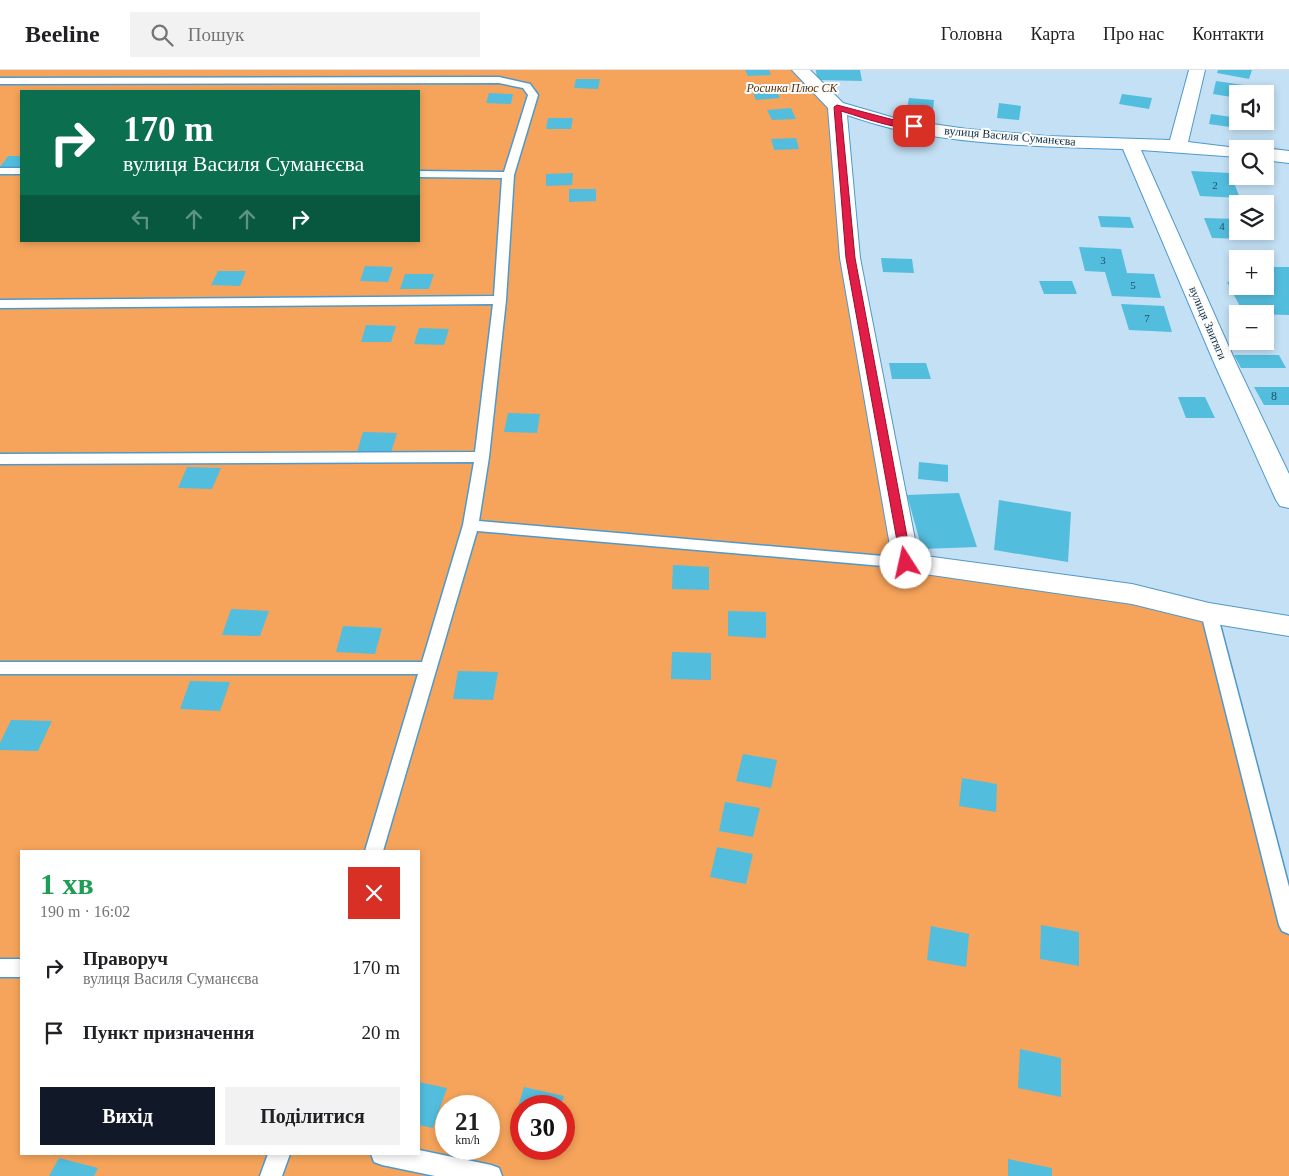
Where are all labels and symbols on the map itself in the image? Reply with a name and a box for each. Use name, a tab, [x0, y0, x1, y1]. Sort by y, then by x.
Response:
park label: Росинка Плюс СК	[746, 81, 839, 95]
pin	[893, 105, 935, 147]
street label: вулиця Василя Суманєєва	[944, 123, 1077, 149]
house number: 2	[1212, 179, 1218, 191]
house number: 4	[1219, 220, 1225, 232]
house number: 3	[1100, 254, 1106, 266]
house number: 5	[1130, 279, 1136, 291]
street label: вулиця Звитяги	[1186, 284, 1230, 362]
house number: 7	[1144, 312, 1150, 324]
house number: 8	[1271, 389, 1277, 403]
position arrow	[879, 536, 931, 588]
speed limit sign: 30	[510, 1095, 575, 1160]

